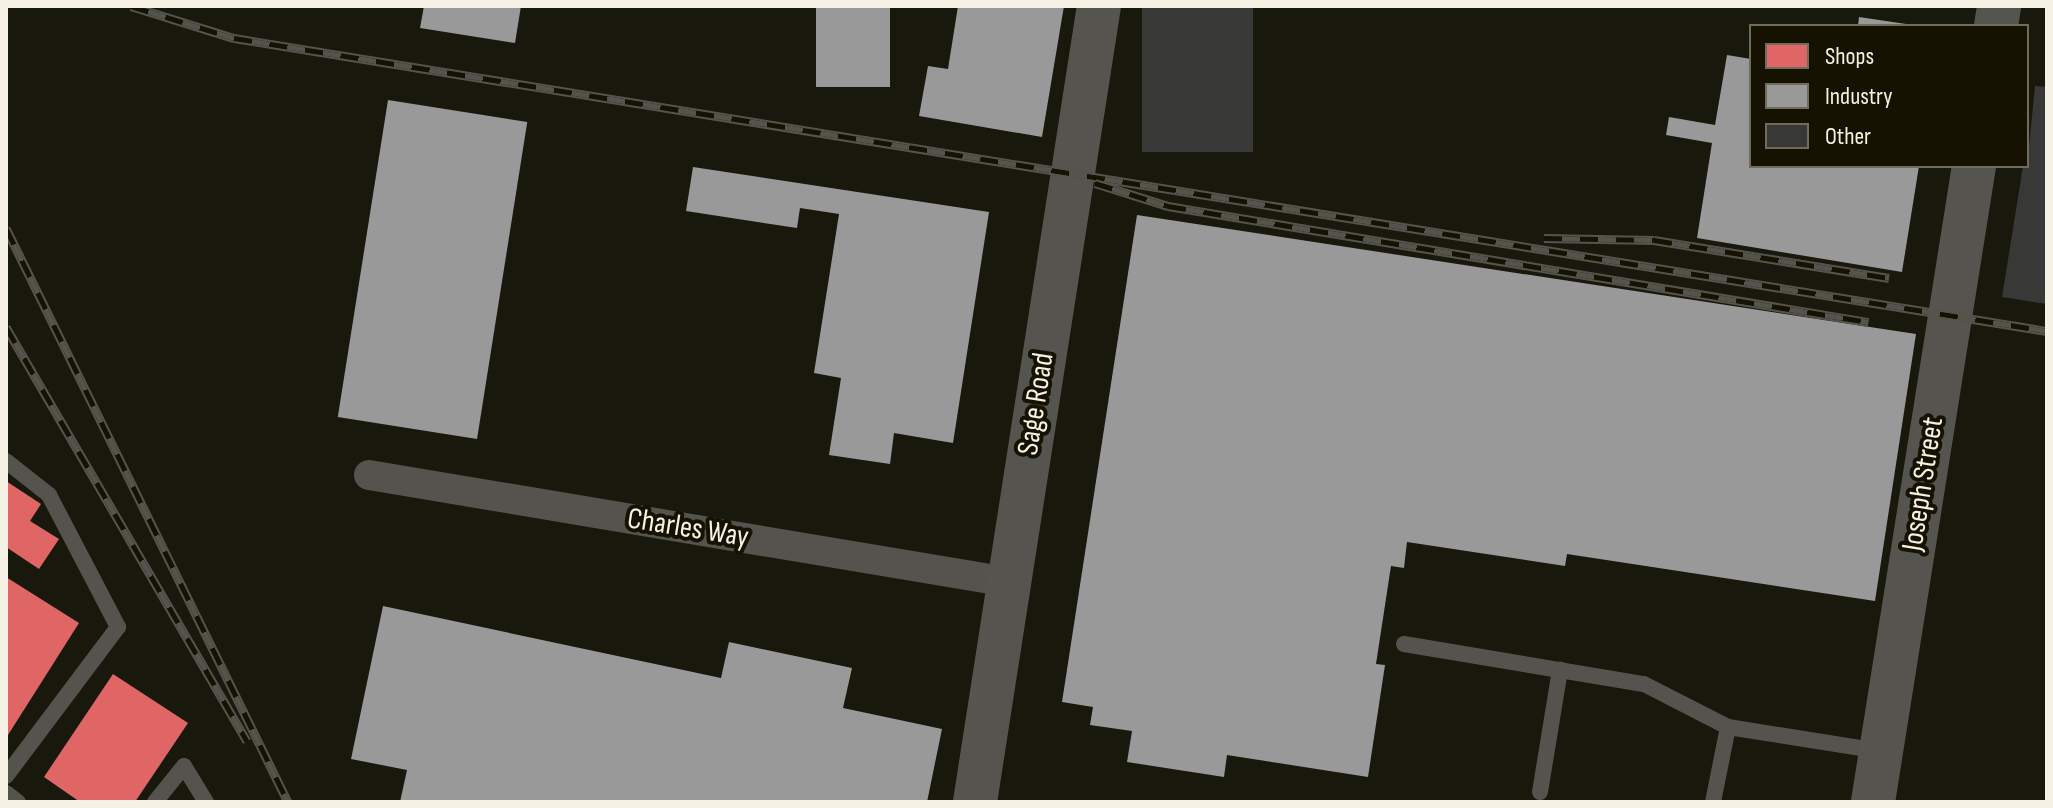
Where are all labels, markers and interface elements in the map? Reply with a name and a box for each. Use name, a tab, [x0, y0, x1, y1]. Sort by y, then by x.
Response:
legend	[1749, 24, 2029, 168]
text: Shops	[1825, 42, 1874, 71]
text: Industry	[1825, 82, 1892, 111]
text: Other	[1825, 122, 1871, 151]
street label: Sage Road	[1010, 350, 1062, 458]
street label: Joseph Street	[1895, 415, 1951, 553]
street label: Charles Way	[625, 501, 751, 555]

